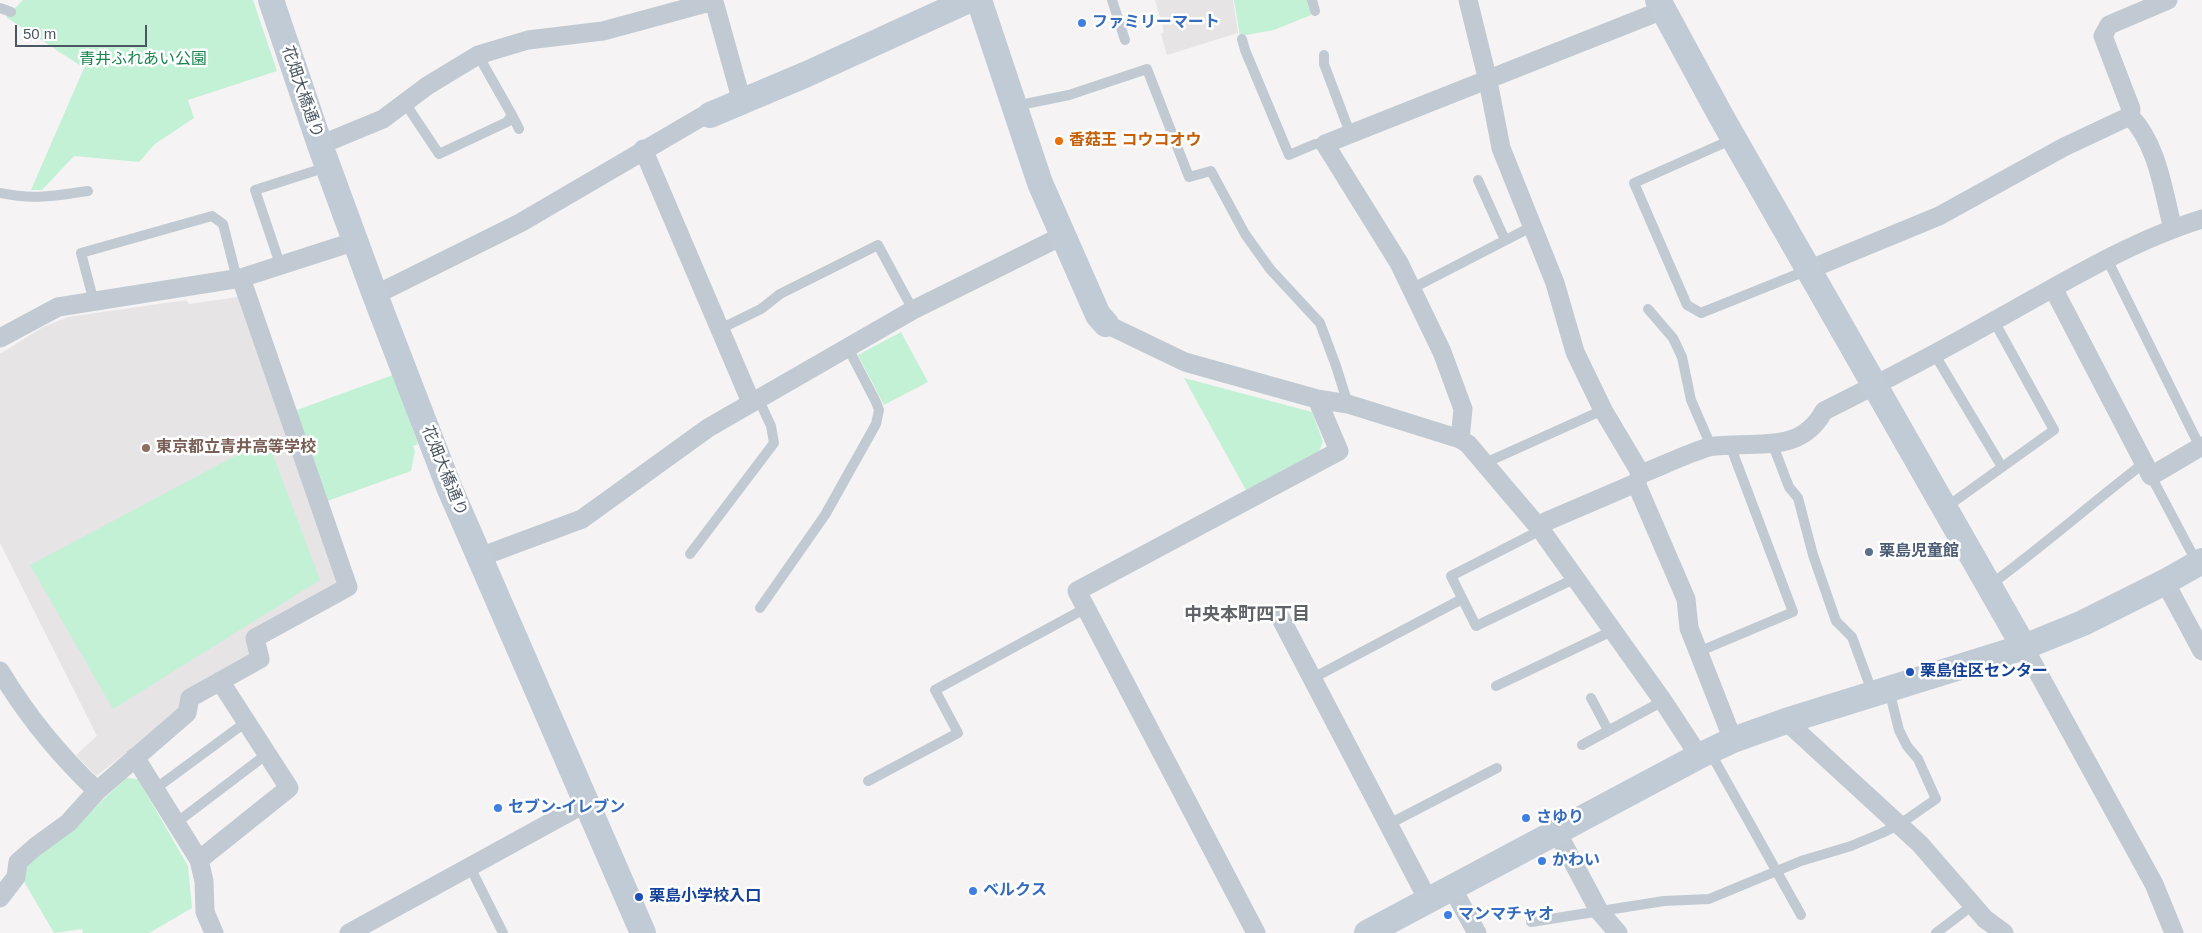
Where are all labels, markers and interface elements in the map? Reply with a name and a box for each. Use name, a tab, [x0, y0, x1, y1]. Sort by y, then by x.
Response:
place label: ファミリーマート	[1092, 13, 1220, 33]
scale bar	[18, 15, 150, 47]
marker: ファミリーマート	[1076, 17, 1088, 29]
text: 50 m	[23, 25, 56, 42]
street label: 花畑大橋通り	[277, 43, 327, 141]
park label: 青井ふれあい公園	[79, 50, 207, 70]
place label: 香菇王 コウコオウ	[1069, 131, 1201, 151]
marker: 香菇王 コウコオウ	[1053, 135, 1065, 147]
street label: 花畑大橋通り	[417, 423, 471, 519]
place label: 東京都立青井高等学校	[156, 438, 316, 458]
marker: 東京都立青井高等学校	[140, 442, 152, 454]
place label: 栗島児童館	[1879, 542, 1959, 562]
marker: 栗島児童館	[1863, 546, 1875, 558]
district label: 中央本町四丁目	[1184, 604, 1310, 626]
place label: 栗島住区センター	[1920, 662, 2048, 682]
marker: 栗島住区センター	[1904, 666, 1916, 678]
place label: セブン-イレブン	[508, 798, 625, 818]
marker: セブン-イレブン	[492, 802, 504, 814]
place label: さゆり	[1536, 808, 1584, 828]
marker: さゆり	[1520, 812, 1532, 824]
place label: かわい	[1552, 851, 1600, 871]
marker: かわい	[1536, 855, 1548, 867]
place label: ベルクス	[983, 881, 1047, 901]
marker: ベルクス	[967, 885, 979, 897]
place label: 栗島小学校入口	[649, 887, 761, 907]
marker: 栗島小学校入口	[633, 891, 645, 903]
place label: マンマチャオ	[1458, 905, 1554, 925]
marker: マンマチャオ	[1442, 909, 1454, 921]

